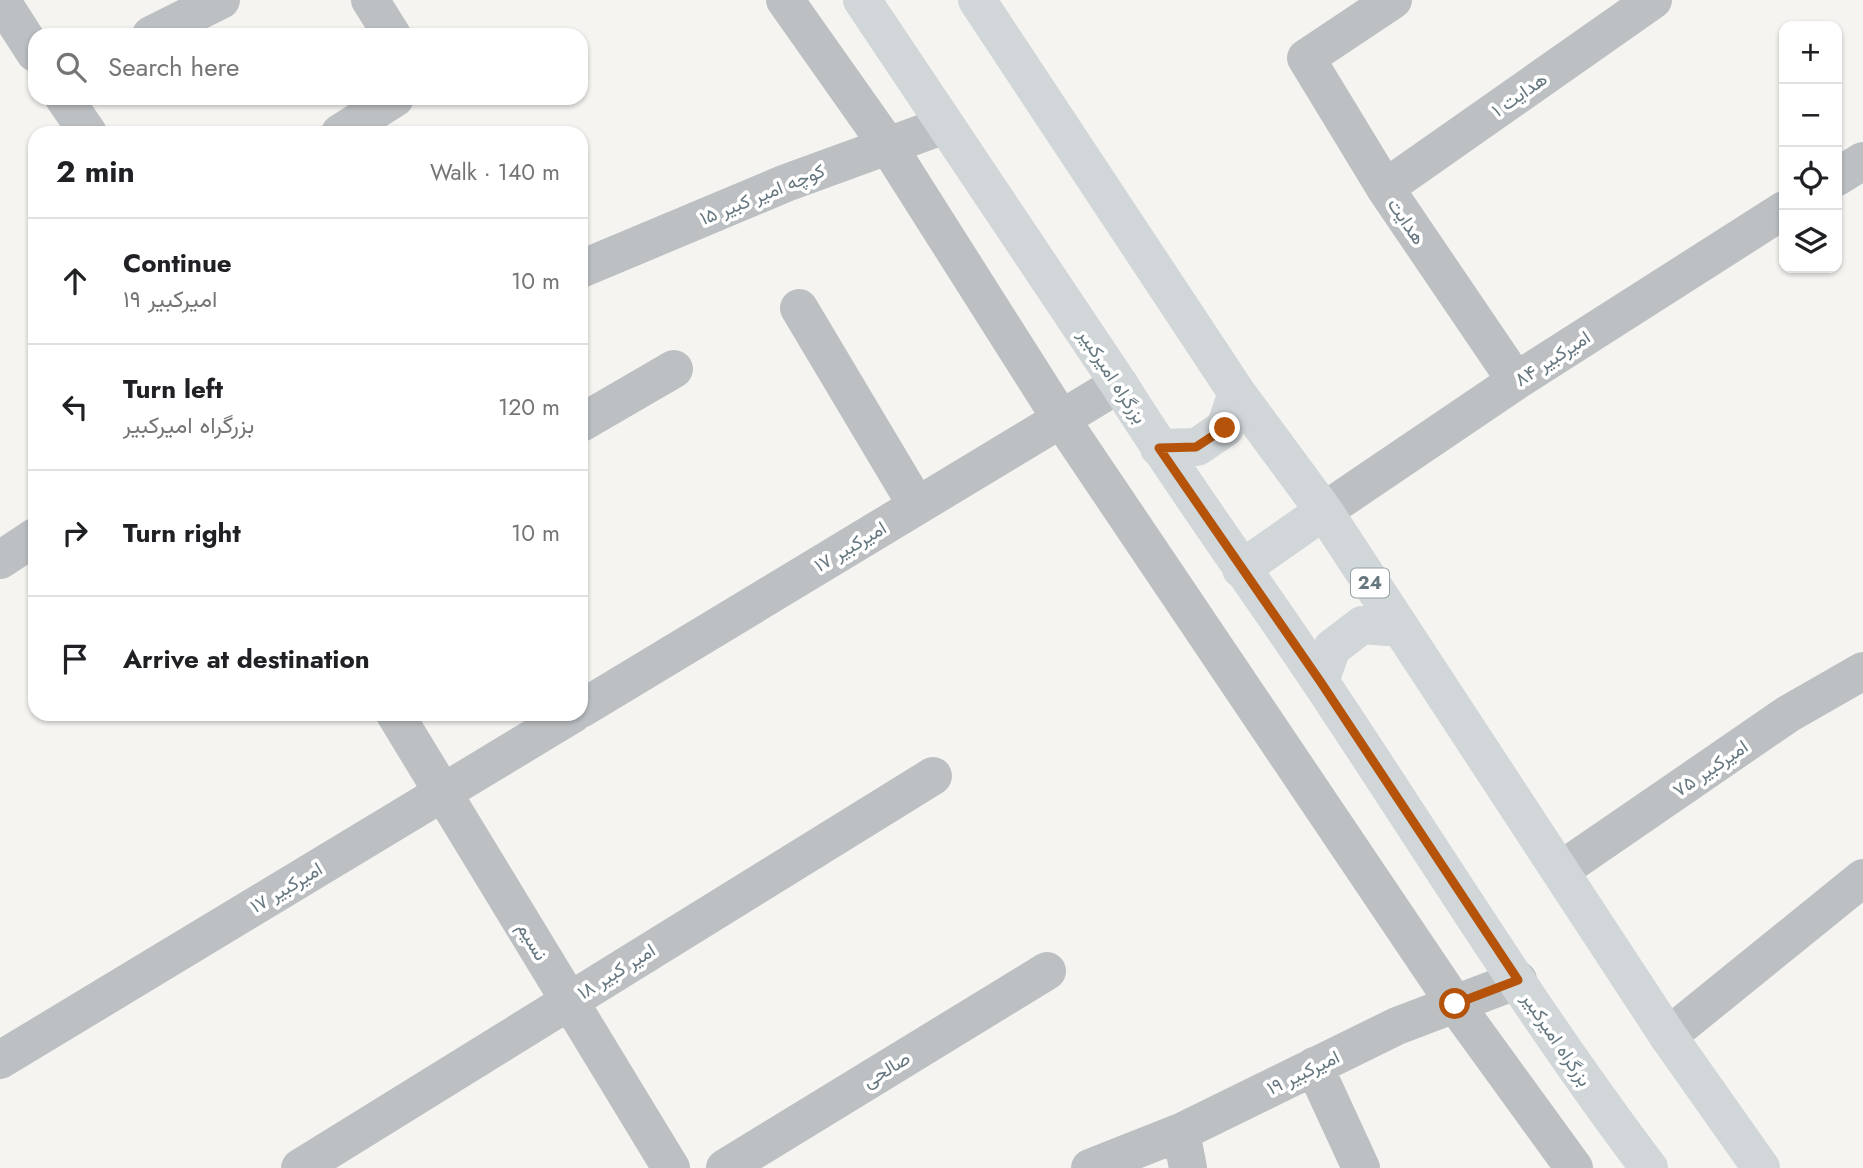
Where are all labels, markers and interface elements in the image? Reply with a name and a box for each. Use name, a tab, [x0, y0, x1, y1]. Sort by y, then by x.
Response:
map controls	[1779, 21, 1842, 273]
button: +	[1779, 21, 1842, 84]
search box	[28, 28, 588, 105]
icon: search	[52, 48, 90, 86]
text: Search here	[108, 48, 240, 86]
street label: هدایت ۱	[1486, 65, 1553, 123]
button: −	[1779, 84, 1842, 147]
button: locate	[1779, 147, 1842, 210]
text: 2 min	[56, 150, 135, 193]
text: Walk · 140 m	[430, 155, 560, 189]
street label: کوچه امیر کبیر ۱۵	[696, 157, 829, 232]
street label: هدایت	[1381, 192, 1432, 250]
button: layers	[1779, 210, 1842, 273]
text: Continue	[123, 244, 232, 282]
icon: ahead	[56, 262, 94, 300]
text: 10 m	[511, 264, 560, 298]
text: امیرکبیر ۱۹	[123, 282, 217, 316]
street label: بزرگراه امیرکبیر	[1071, 323, 1153, 429]
street label: امیرکبیر ۸۴	[1509, 324, 1595, 393]
text: Turn left	[123, 370, 223, 408]
icon: left	[56, 388, 94, 426]
text: 120 m	[498, 390, 560, 424]
text: بزرگراه امیرکبیر	[123, 408, 254, 442]
route end	[1209, 412, 1240, 443]
icon: right	[56, 514, 94, 552]
text: Turn right	[123, 514, 241, 552]
street label: امیرکبیر ۱۷	[809, 514, 891, 579]
text: 10 m	[511, 516, 560, 550]
road number: 24	[1351, 568, 1389, 598]
icon: arrive	[56, 640, 94, 678]
text: Arrive at destination	[123, 640, 370, 678]
street label: امیرکبیر ۷۵	[1667, 733, 1753, 804]
street label: امیرکبیر ۱۷	[245, 855, 327, 920]
street label: نسیم	[511, 917, 555, 966]
street label: امیر کبیر ۱۸	[572, 937, 660, 1006]
street label: بزرگراه امیرکبیر	[1515, 986, 1598, 1092]
route start	[1439, 988, 1470, 1019]
street label: امیرکبیر ۱۹	[1262, 1043, 1344, 1102]
street label: صالحی	[857, 1045, 915, 1094]

